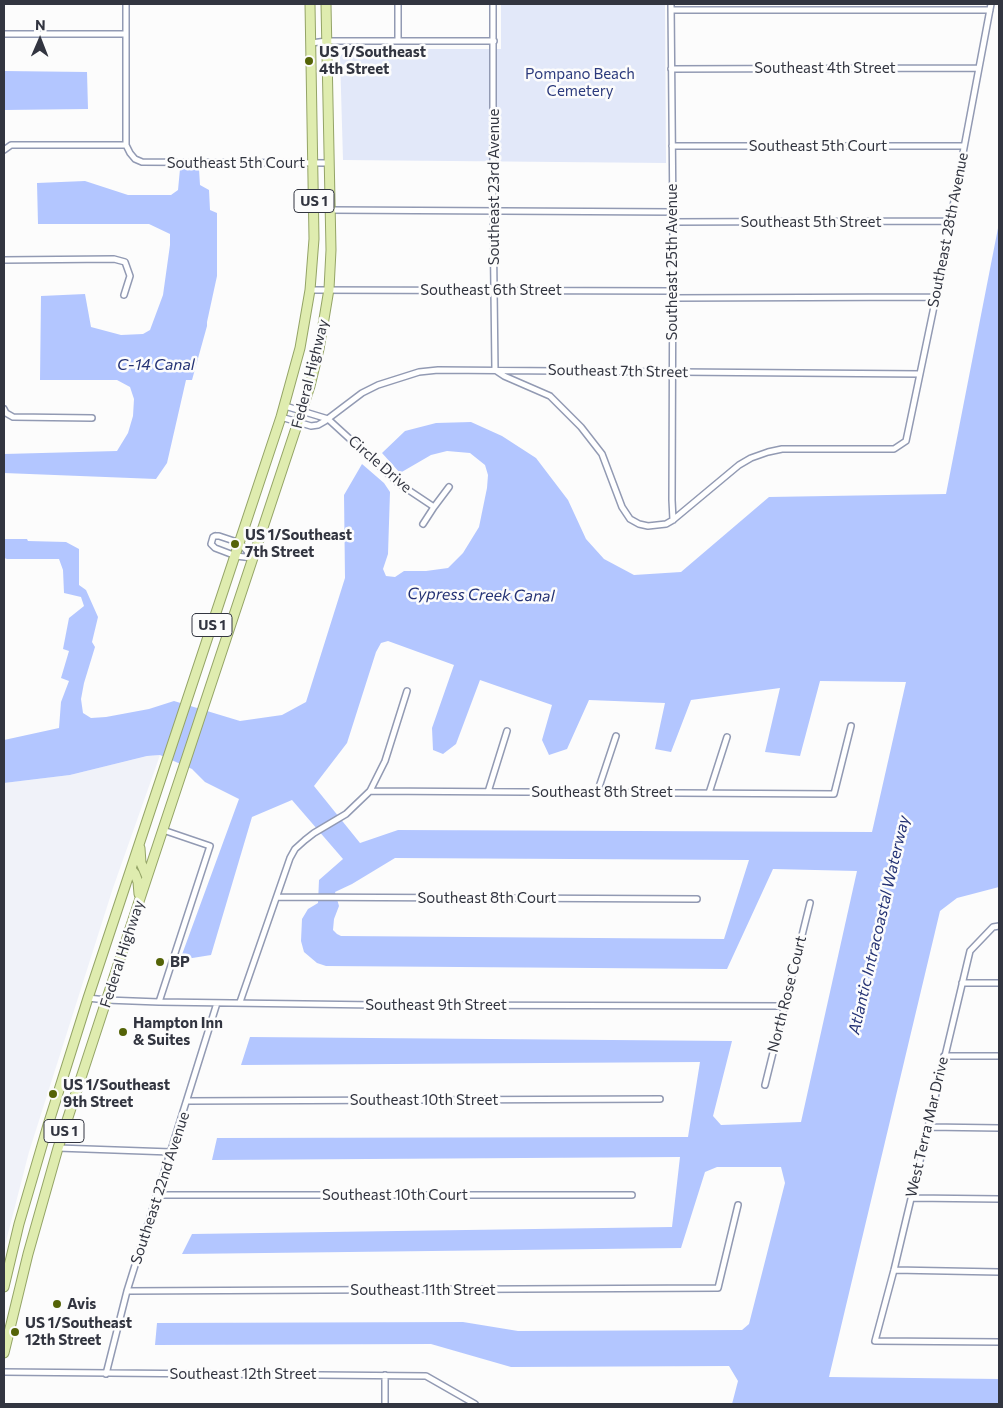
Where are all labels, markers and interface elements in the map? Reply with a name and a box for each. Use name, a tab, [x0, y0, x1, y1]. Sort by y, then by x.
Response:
north arrow	[15, 15, 65, 65]
text: N	[35, 16, 46, 33]
place label: US 1/Southeast 4th Street	[319, 43, 426, 78]
marker: US 1/Southeast 4th Street	[303, 55, 315, 67]
street label: Southeast 4th Street	[754, 59, 896, 77]
park label: Pompano Beach Cemetery	[525, 65, 635, 100]
street label: Southeast 23rd Avenue	[485, 109, 503, 265]
street label: Southeast 5th Court	[749, 137, 887, 155]
street label: Southeast 28th Avenue	[924, 151, 972, 309]
street label: Southeast 5th Court	[167, 154, 305, 172]
street label: Southeast 25th Avenue	[663, 183, 681, 341]
road number: US 1	[294, 190, 334, 212]
street label: Southeast 5th Street	[740, 213, 882, 231]
street label: Southeast 6th Street	[420, 281, 562, 299]
street label: Federal Highway	[288, 317, 332, 431]
water label: C-14 Canal	[117, 355, 195, 375]
street label: Southeast 7th Street	[548, 361, 688, 381]
street label: Circle Drive	[345, 432, 415, 496]
place label: US 1/Southeast 7th Street	[245, 526, 352, 561]
marker: US 1/Southeast 7th Street	[229, 538, 241, 550]
water label: Cypress Creek Canal	[407, 584, 555, 606]
road number: US 1	[192, 614, 232, 636]
street label: Southeast 8th Street	[531, 783, 673, 801]
water label: Atlantic Intracoastal Waterway	[844, 814, 914, 1036]
street label: Southeast 8th Court	[418, 889, 556, 907]
street label: Federal Highway	[96, 898, 148, 1010]
street label: North Rose Court	[764, 934, 810, 1054]
place label: BP	[170, 953, 190, 971]
marker: BP	[154, 956, 166, 968]
street label: Southeast 9th Street	[365, 996, 507, 1014]
place label: Hampton Inn & Suites	[133, 1014, 223, 1049]
marker: Hampton Inn & Suites	[117, 1026, 129, 1038]
street label: West Terra Mar Drive	[902, 1055, 952, 1199]
place label: US 1/Southeast 9th Street	[63, 1076, 170, 1111]
marker: US 1/Southeast 9th Street	[47, 1088, 59, 1100]
street label: Southeast 10th Street	[350, 1091, 498, 1109]
street label: Southeast 22nd Avenue	[127, 1110, 193, 1266]
road number: US 1	[44, 1120, 84, 1142]
street label: Southeast 10th Court	[322, 1186, 468, 1204]
street label: Southeast 11th Street	[350, 1281, 496, 1299]
place label: Avis	[67, 1295, 96, 1313]
marker: Avis	[51, 1298, 63, 1310]
place label: US 1/Southeast 12th Street	[25, 1314, 132, 1349]
marker: US 1/Southeast 12th Street	[9, 1326, 21, 1338]
street label: Southeast 12th Street	[169, 1365, 317, 1383]

